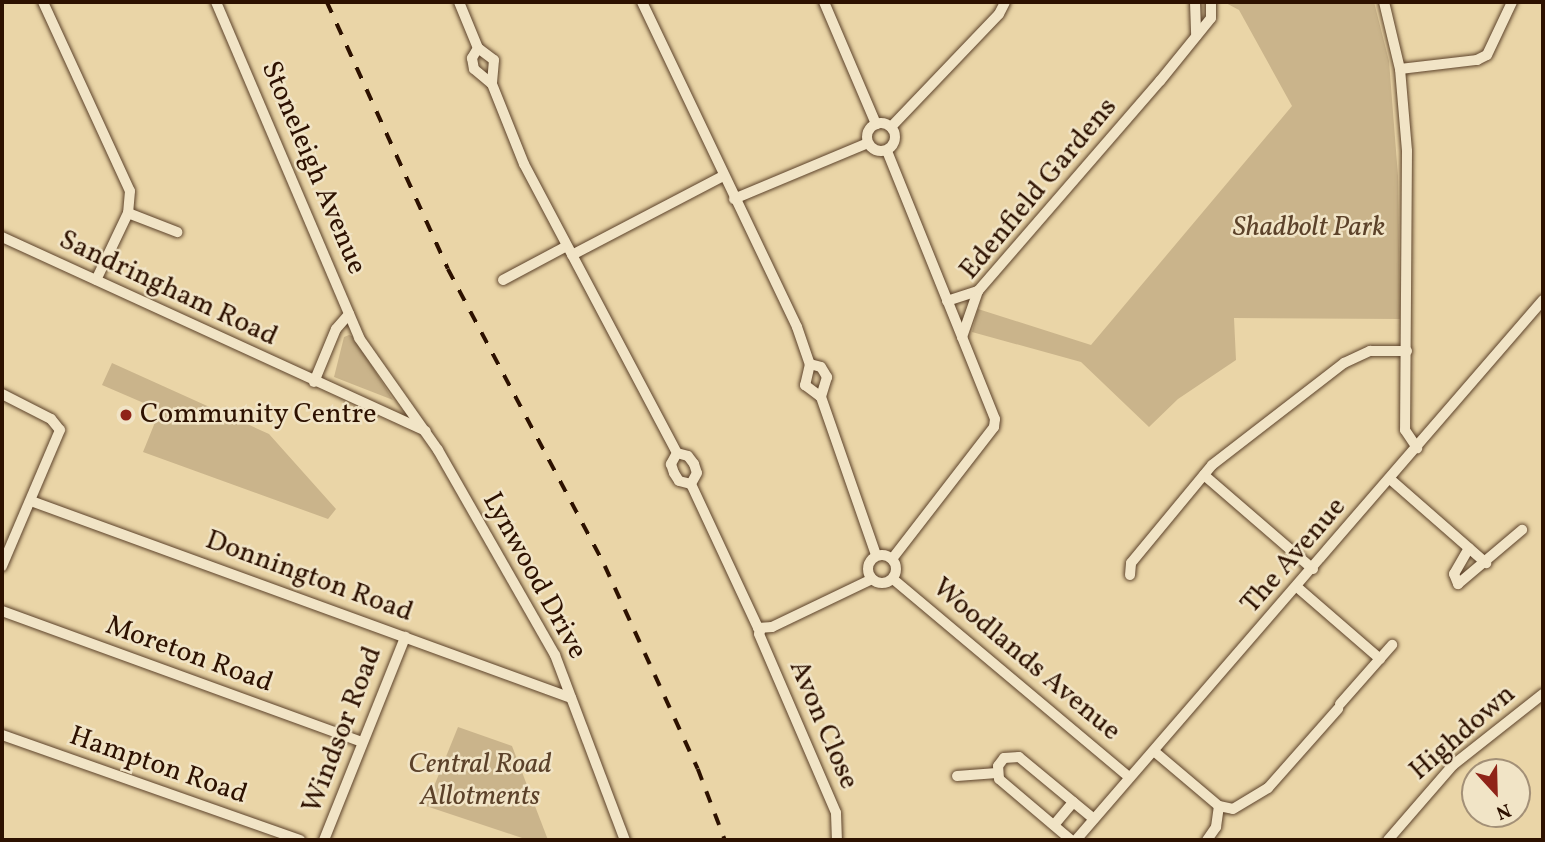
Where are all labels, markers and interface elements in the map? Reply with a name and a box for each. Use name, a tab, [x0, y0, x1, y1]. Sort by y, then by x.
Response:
street label: Stoneleigh Avenue	[253, 56, 373, 280]
street label: Edenfield Gardens	[953, 91, 1125, 287]
park label: Shadbolt Park	[1233, 211, 1385, 245]
street label: Sandringham Road	[53, 224, 283, 354]
place label: Community Centre	[140, 398, 377, 432]
marker: Community Centre	[118, 407, 134, 423]
street label: Lynwood Drive	[474, 487, 594, 665]
street label: The Avenue	[1234, 491, 1354, 621]
street label: Donnington Road	[201, 524, 417, 630]
street label: Woodlands Avenue	[925, 571, 1127, 749]
street label: Moreton Road	[101, 609, 277, 701]
street label: Windsor Road	[296, 642, 390, 818]
street label: Avon Close	[781, 656, 865, 794]
street label: Highdown	[1403, 678, 1523, 788]
street label: Hampton Road	[65, 720, 251, 812]
park label: Central Road Allotments	[408, 748, 552, 814]
north arrow	[1461, 758, 1531, 828]
text: N	[1492, 796, 1514, 825]

